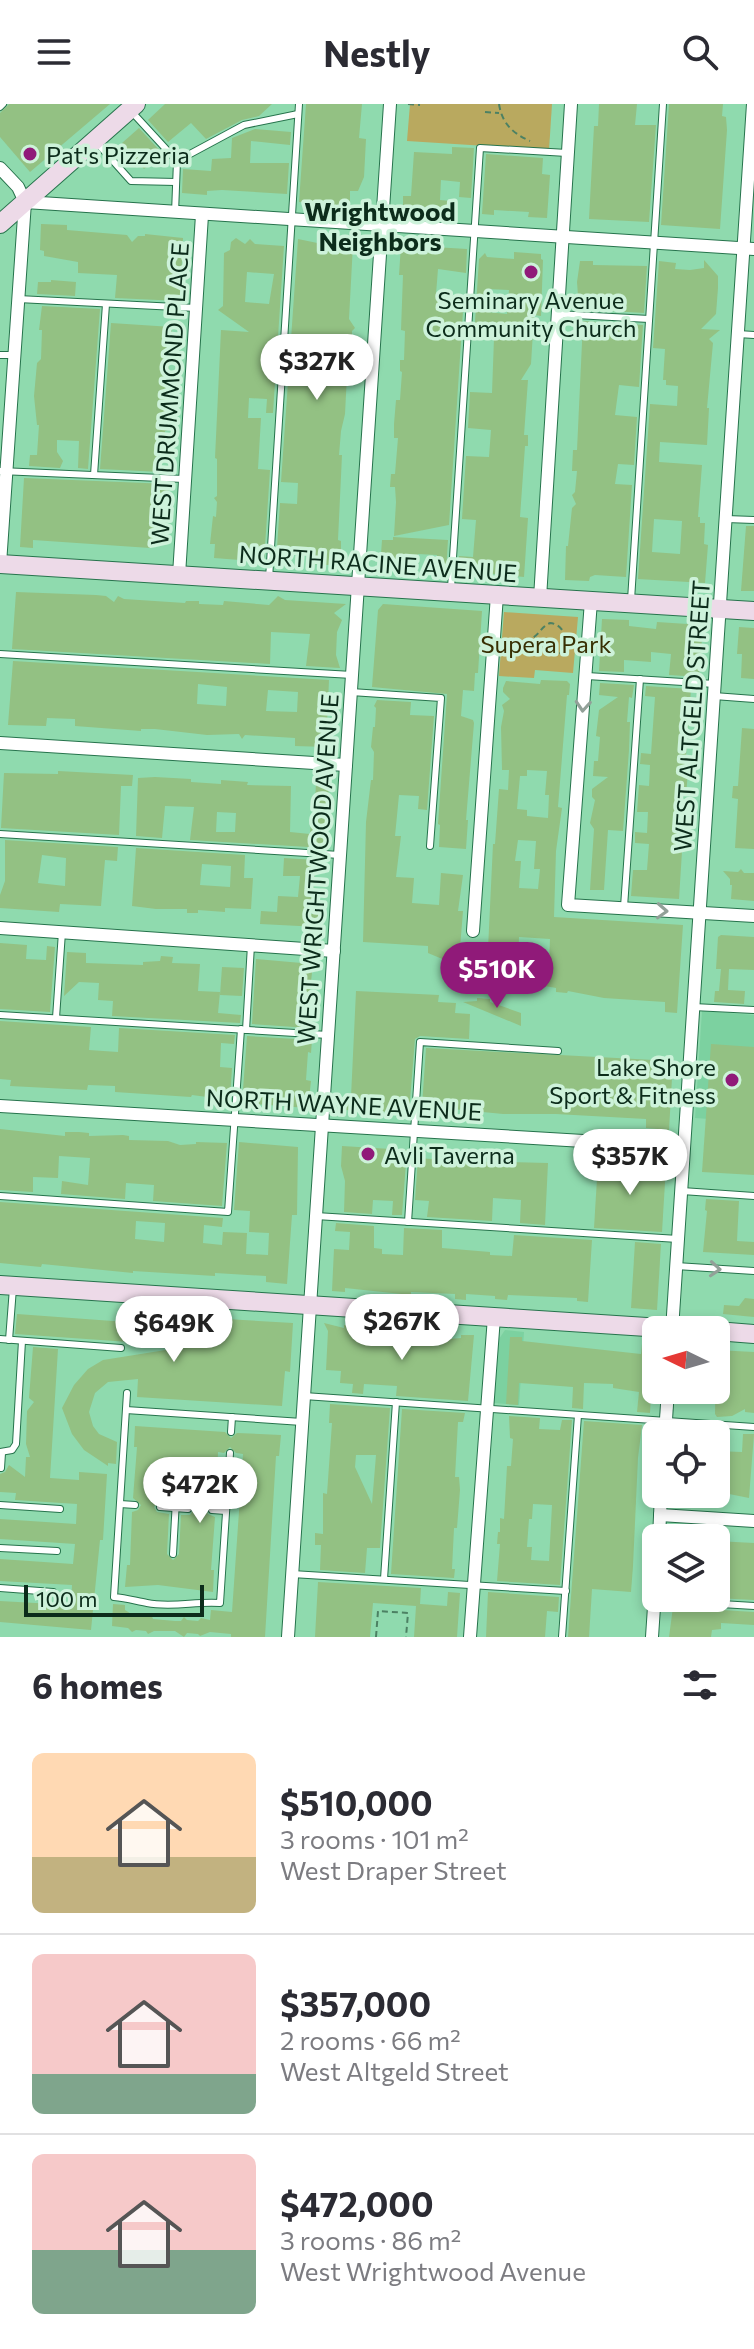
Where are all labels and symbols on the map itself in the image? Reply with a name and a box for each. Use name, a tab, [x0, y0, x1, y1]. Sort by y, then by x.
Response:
place label: Pat's Pizzeria	[46, 140, 190, 169]
marker: Pat's Pizzeria	[21, 145, 39, 163]
district label: Wrightwood Neighbors	[304, 195, 456, 256]
street label: WEST DRUMMOND PLACE	[144, 241, 194, 547]
marker: Seminary Avenue Community Church	[522, 263, 540, 281]
place label: Seminary Avenue Community Church	[425, 285, 637, 342]
pin: $327K	[261, 334, 373, 402]
street label: NORTH RACINE AVENUE	[238, 539, 518, 587]
street label: WEST ALTGELD STREET	[667, 579, 715, 853]
park label: Supera Park	[480, 629, 612, 658]
street label: WEST WRIGHTWOOD AVENUE	[290, 693, 344, 1045]
one-way arrow	[575, 700, 592, 713]
one-way arrow	[656, 902, 669, 919]
pin: $510K	[441, 942, 553, 1010]
place label: Lake Shore Sport & Fitness	[549, 1052, 716, 1109]
marker: Lake Shore Sport & Fitness	[723, 1071, 741, 1089]
street label: NORTH WAYNE AVENUE	[205, 1082, 483, 1126]
pin: $357K	[574, 1129, 686, 1197]
place label: Avli Taverna	[384, 1140, 515, 1169]
marker: Avli Taverna	[359, 1145, 377, 1163]
one-way arrow	[709, 1260, 722, 1277]
pin: $267K	[346, 1294, 458, 1362]
pin: $649K	[118, 1296, 230, 1364]
north arrow	[642, 1316, 730, 1404]
pin: $472K	[144, 1457, 256, 1525]
scale bar	[24, 1581, 204, 1617]

